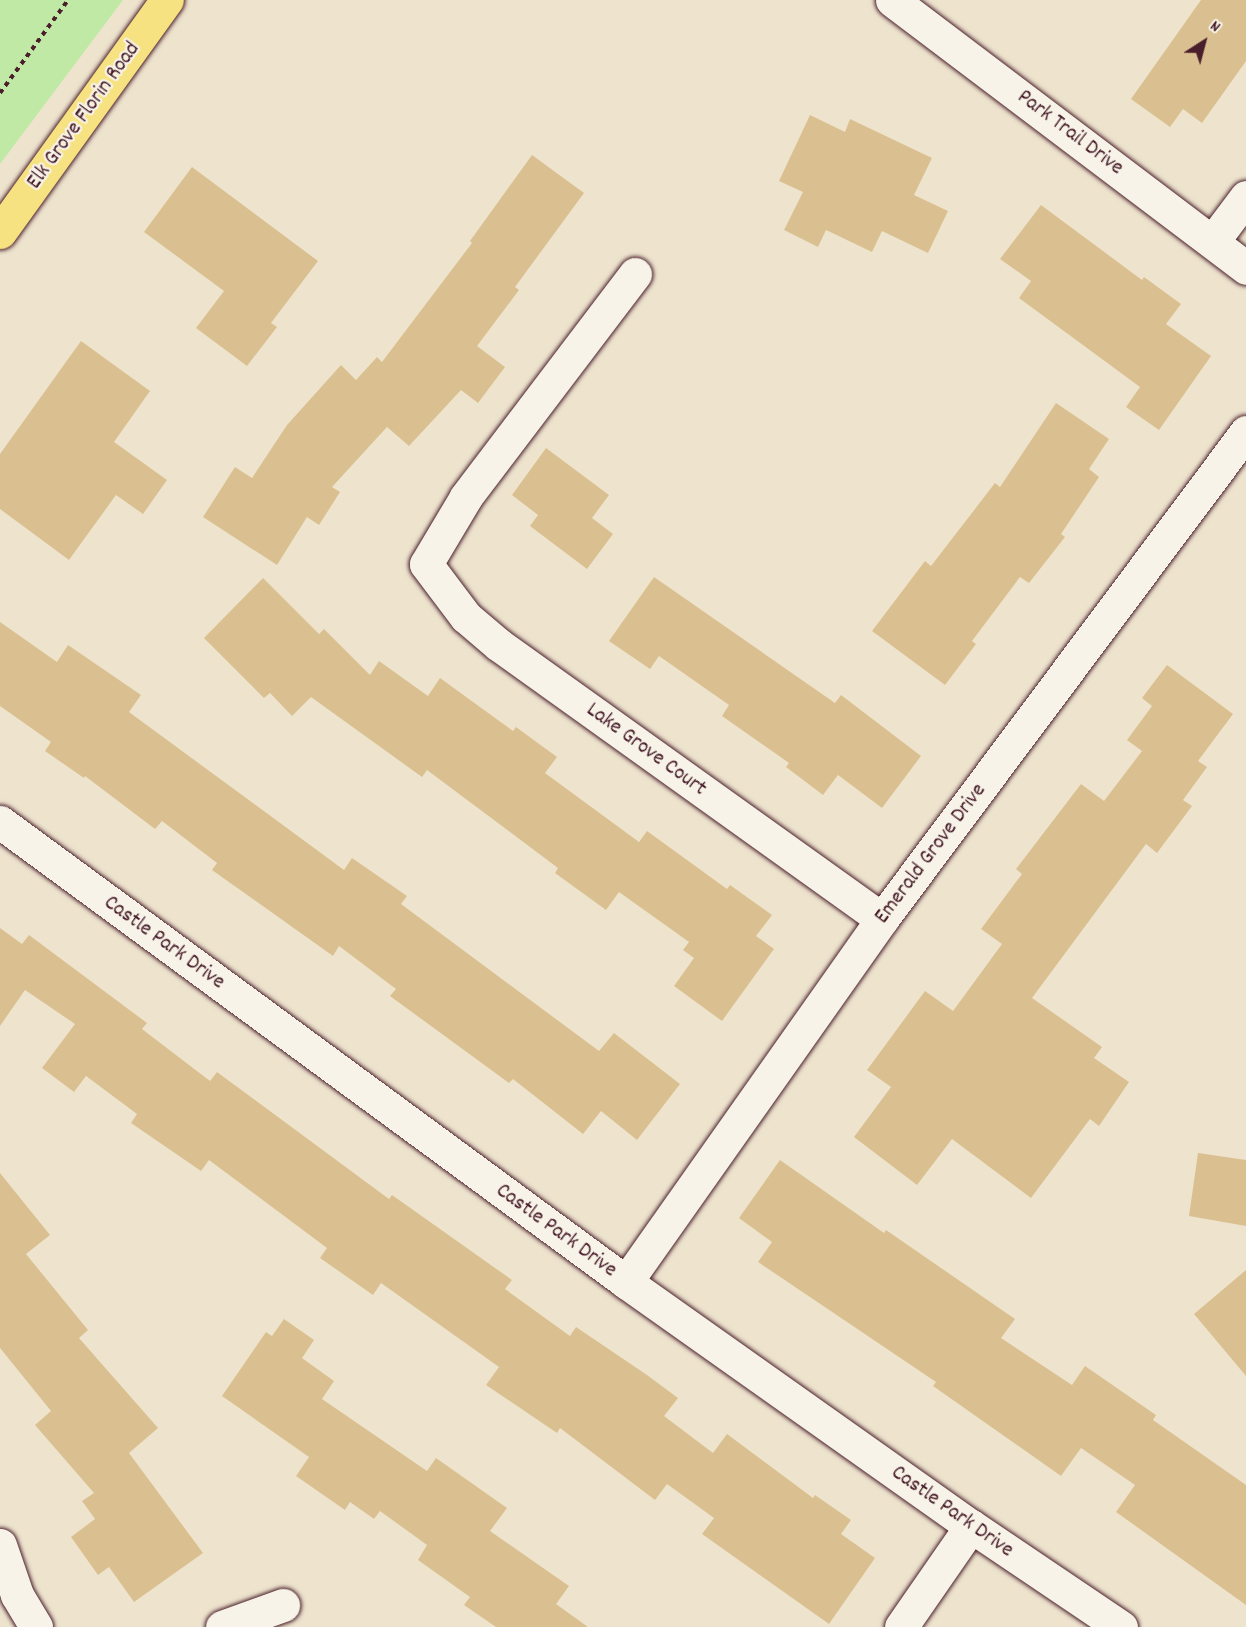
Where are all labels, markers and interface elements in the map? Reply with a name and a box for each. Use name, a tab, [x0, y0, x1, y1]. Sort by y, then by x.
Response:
north arrow	[1174, 12, 1234, 72]
text: N	[1205, 15, 1225, 39]
street label: Elk Grove Florin Road	[22, 37, 146, 195]
street label: Park Trail Drive	[1012, 84, 1128, 182]
street label: Lake Grove Court	[581, 697, 711, 803]
street label: Emerald Grove Drive	[870, 778, 992, 930]
street label: Castle Park Drive	[98, 890, 230, 996]
street label: Castle Park Drive	[490, 1178, 622, 1284]
street label: Castle Park Drive	[886, 1460, 1018, 1564]

